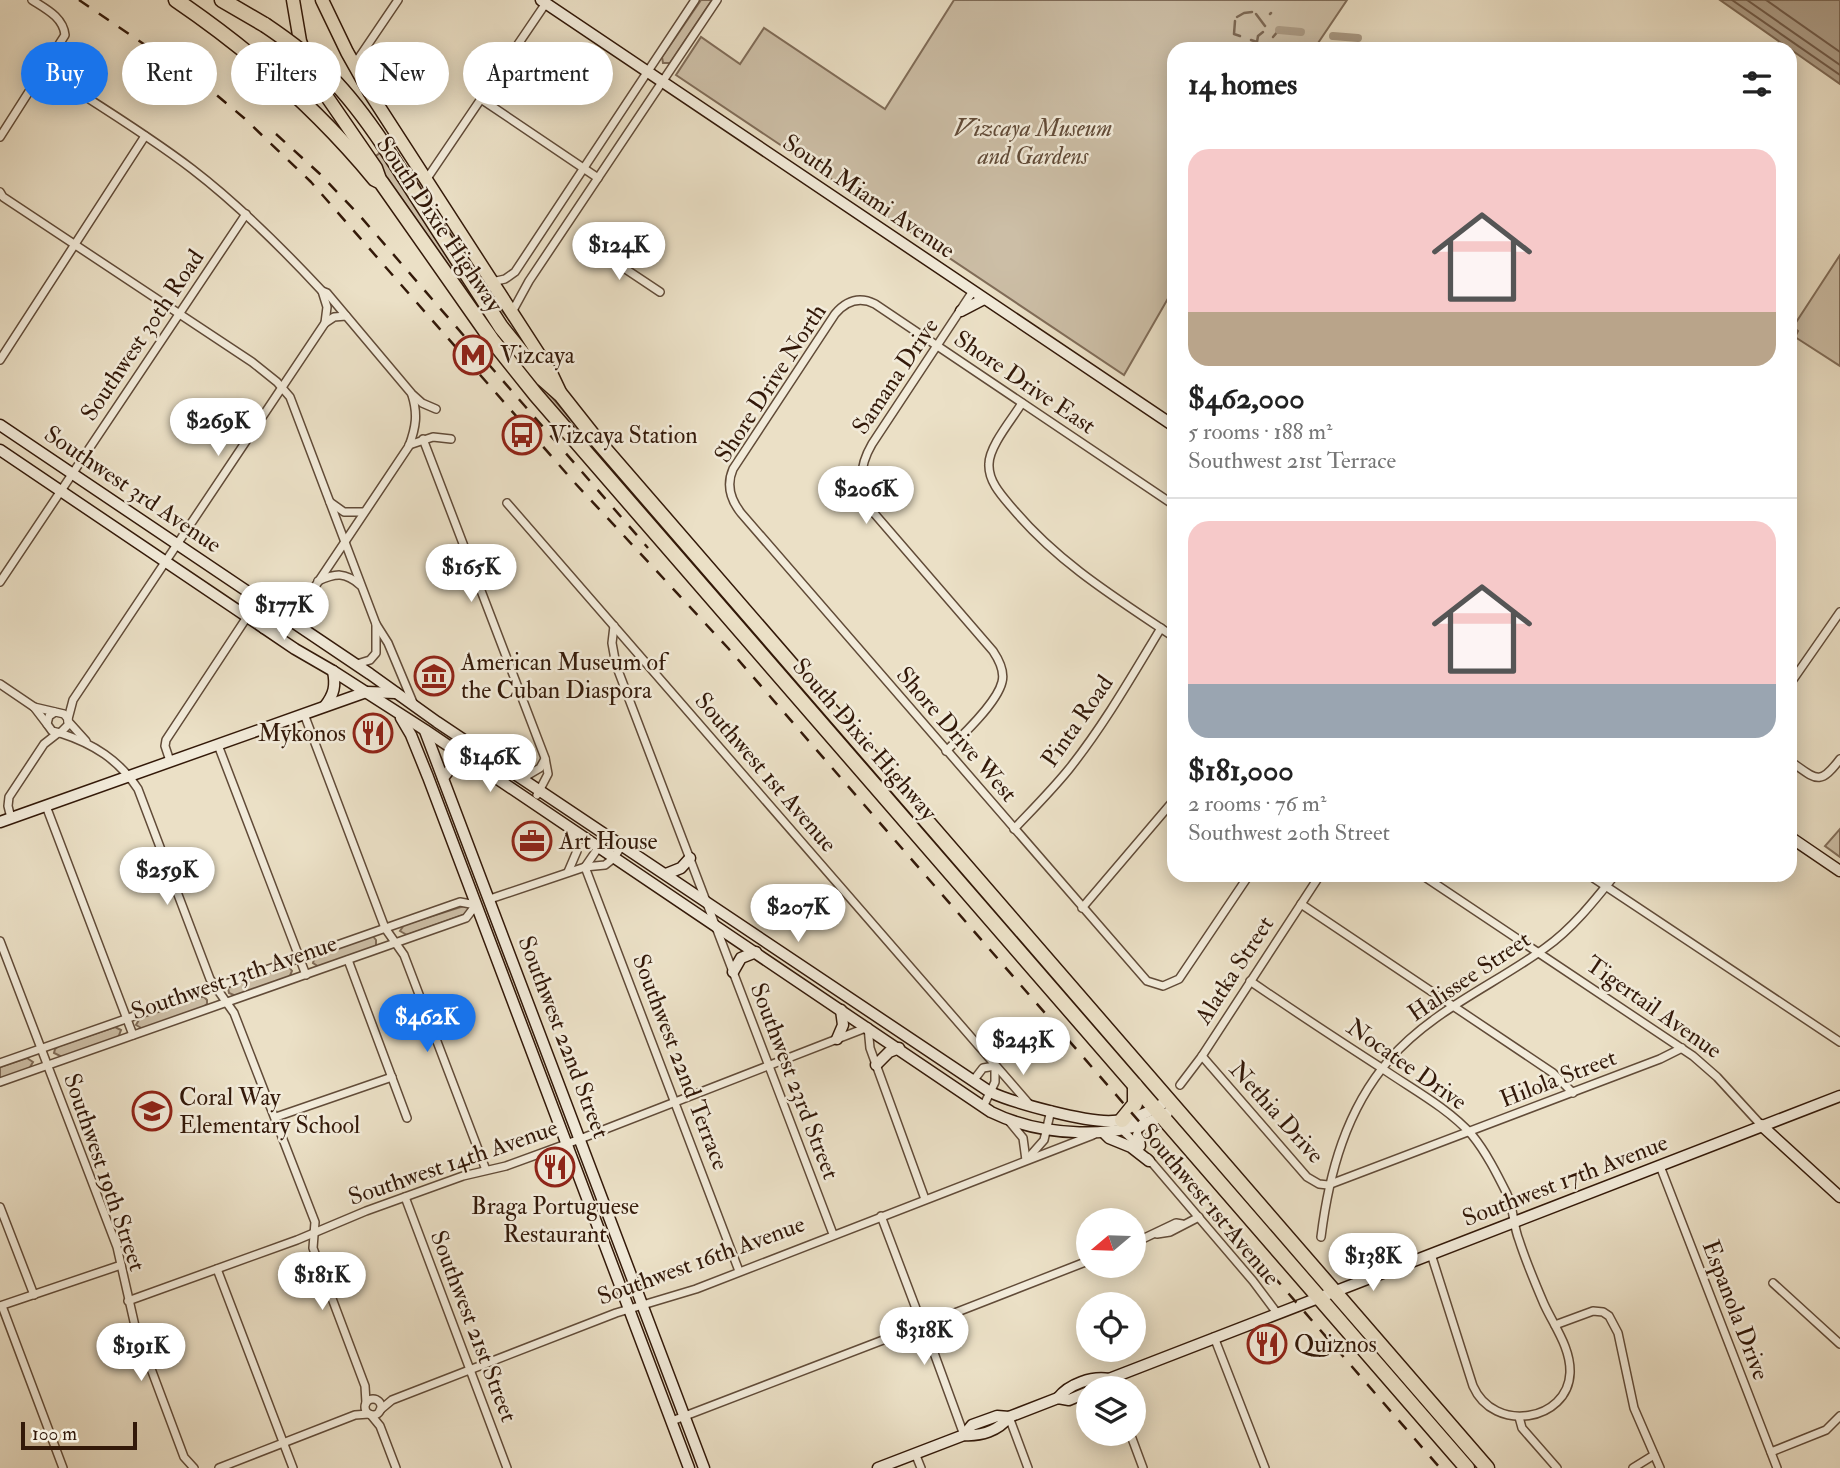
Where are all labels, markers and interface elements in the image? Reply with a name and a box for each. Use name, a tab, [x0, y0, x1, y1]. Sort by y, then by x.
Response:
chip: Buy	[21, 42, 108, 105]
chip: Rent	[122, 42, 217, 105]
chip: Filters	[231, 42, 341, 105]
chip: New	[355, 42, 449, 105]
chip: Apartment	[463, 42, 613, 105]
icon: filters	[1738, 65, 1776, 103]
text: 14 homes	[1188, 66, 1297, 103]
park label: Vizcaya Museum and Gardens	[954, 113, 1112, 172]
street label: South Miami Avenue	[776, 127, 961, 266]
street label: South Dixie Highway	[369, 130, 510, 319]
icon: home	[1419, 194, 1545, 320]
pin: $124K	[570, 222, 668, 282]
text: $124K	[588, 230, 650, 259]
street label: Southwest 30th Road	[74, 243, 211, 427]
street label: Shore Drive North	[708, 298, 834, 469]
street label: Samana Drive	[845, 312, 946, 440]
street label: Shore Drive East	[948, 324, 1102, 441]
metro station icon: Vizcaya	[452, 334, 494, 376]
place label: Vizcaya	[500, 340, 576, 371]
text: $462,000	[1188, 380, 1305, 417]
pin: $269K	[169, 398, 267, 458]
text: $269K	[186, 406, 250, 435]
bus stop icon: Vizcaya Station	[501, 414, 543, 456]
text: 5 rooms · 188 m²	[1188, 417, 1332, 446]
street label: Southwest 3rd Avenue	[38, 419, 227, 560]
place label: Vizcaya Station	[549, 420, 698, 451]
text: Southwest 21st Terrace	[1188, 446, 1396, 475]
pin: $206K	[817, 466, 915, 526]
text: $206K	[834, 474, 898, 503]
pin: $165K	[422, 544, 520, 604]
text: $165K	[442, 552, 500, 581]
icon: home	[1419, 566, 1545, 692]
pin: $177K	[235, 582, 333, 642]
text: $177K	[255, 590, 313, 619]
place label: American Museum of the Cuban Diaspora	[460, 647, 669, 706]
street label: South Dixie Highway	[785, 652, 944, 827]
museum icon: American Museum of the Cuban Diaspora	[413, 655, 455, 697]
street label: Shore Drive West	[889, 660, 1024, 809]
street label: Pinta Road	[1034, 669, 1120, 773]
street label: Southwest 1st Avenue	[688, 686, 844, 859]
restaurant icon: Mykonos	[352, 712, 394, 754]
place label: Mykonos	[258, 718, 346, 749]
pin: $146K	[441, 734, 539, 794]
text: $146K	[459, 742, 521, 771]
text: $181,000	[1188, 752, 1294, 789]
text: 2 rooms · 76 m²	[1188, 789, 1326, 818]
text: Southwest 20th Street	[1188, 818, 1390, 847]
office icon: Art House	[511, 820, 553, 862]
place label: Art House	[558, 826, 658, 857]
pin: $259K	[118, 848, 216, 907]
text: $259K	[136, 855, 198, 884]
pin: $207K	[749, 884, 847, 944]
text: $207K	[766, 892, 830, 921]
street label: Alatka Street	[1187, 910, 1281, 1031]
street label: Halissee Street	[1402, 924, 1537, 1029]
street label: Southwest 13th Avenue	[127, 928, 341, 1027]
street label: Southwest 22nd Street	[511, 932, 616, 1143]
street label: Tigertail Avenue	[1580, 949, 1728, 1066]
street label: Southwest 22nd Terrace	[625, 950, 736, 1175]
street label: Southwest 23rd Street	[743, 979, 846, 1184]
pin: $462K	[378, 995, 476, 1054]
text: $462K	[395, 1002, 459, 1031]
street label: Nocatee Drive	[1341, 1012, 1473, 1117]
pin: $243K	[974, 1018, 1072, 1077]
text: $243K	[992, 1025, 1054, 1054]
street label: Hilola Street	[1495, 1042, 1621, 1115]
street label: Nethia Drive	[1222, 1055, 1331, 1170]
street label: Southwest 19th Street	[56, 1069, 153, 1275]
place label: Coral Way Elementary School	[179, 1082, 360, 1141]
school or university icon: Coral Way Elementary School	[131, 1090, 173, 1132]
street label: Southwest 14th Avenue	[344, 1112, 562, 1213]
street label: Southwest 1st Avenue	[1133, 1117, 1286, 1292]
street label: Southwest 17th Avenue	[1458, 1127, 1672, 1234]
restaurant icon: Braga Portuguese Restaurant	[534, 1146, 576, 1188]
place label: Braga Portuguese Restaurant	[471, 1191, 639, 1250]
north arrow	[1076, 1208, 1146, 1278]
map controls	[1076, 1208, 1146, 1446]
street label: Southwest 16th Avenue	[593, 1209, 809, 1312]
street label: Southwest 21st Street	[423, 1226, 524, 1427]
pin: $138K	[1324, 1234, 1422, 1293]
street label: Espanola Drive	[1695, 1236, 1776, 1384]
text: $138K	[1345, 1241, 1401, 1270]
pin: $181K	[273, 1252, 371, 1312]
text: $181K	[294, 1260, 350, 1289]
button: locate	[1076, 1292, 1146, 1362]
pin: $318K	[875, 1308, 973, 1367]
text: $318K	[896, 1315, 952, 1344]
restaurant icon: Quiznos	[1246, 1323, 1288, 1365]
pin: $191K	[92, 1324, 190, 1383]
place label: Quiznos	[1294, 1329, 1377, 1360]
text: $191K	[112, 1331, 170, 1360]
button: layers	[1076, 1376, 1146, 1446]
scale bar	[21, 1419, 136, 1451]
text: 100 m	[32, 1422, 77, 1446]

